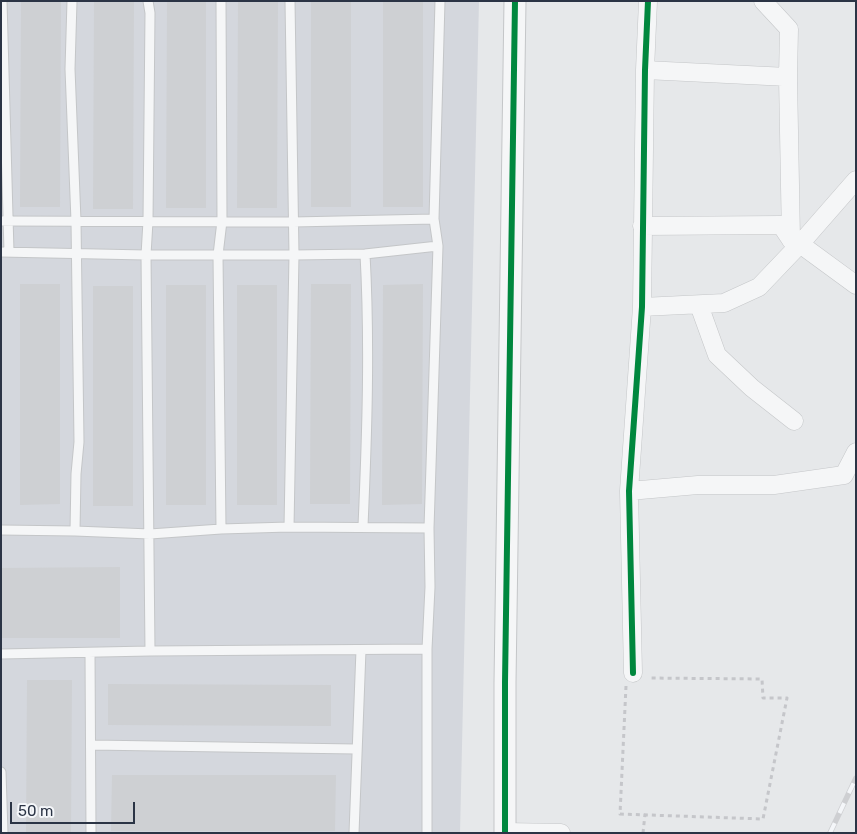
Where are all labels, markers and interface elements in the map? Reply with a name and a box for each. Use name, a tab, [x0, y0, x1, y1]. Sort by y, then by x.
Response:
scale bar	[12, 792, 138, 824]
text: 50 m	[18, 802, 53, 820]

